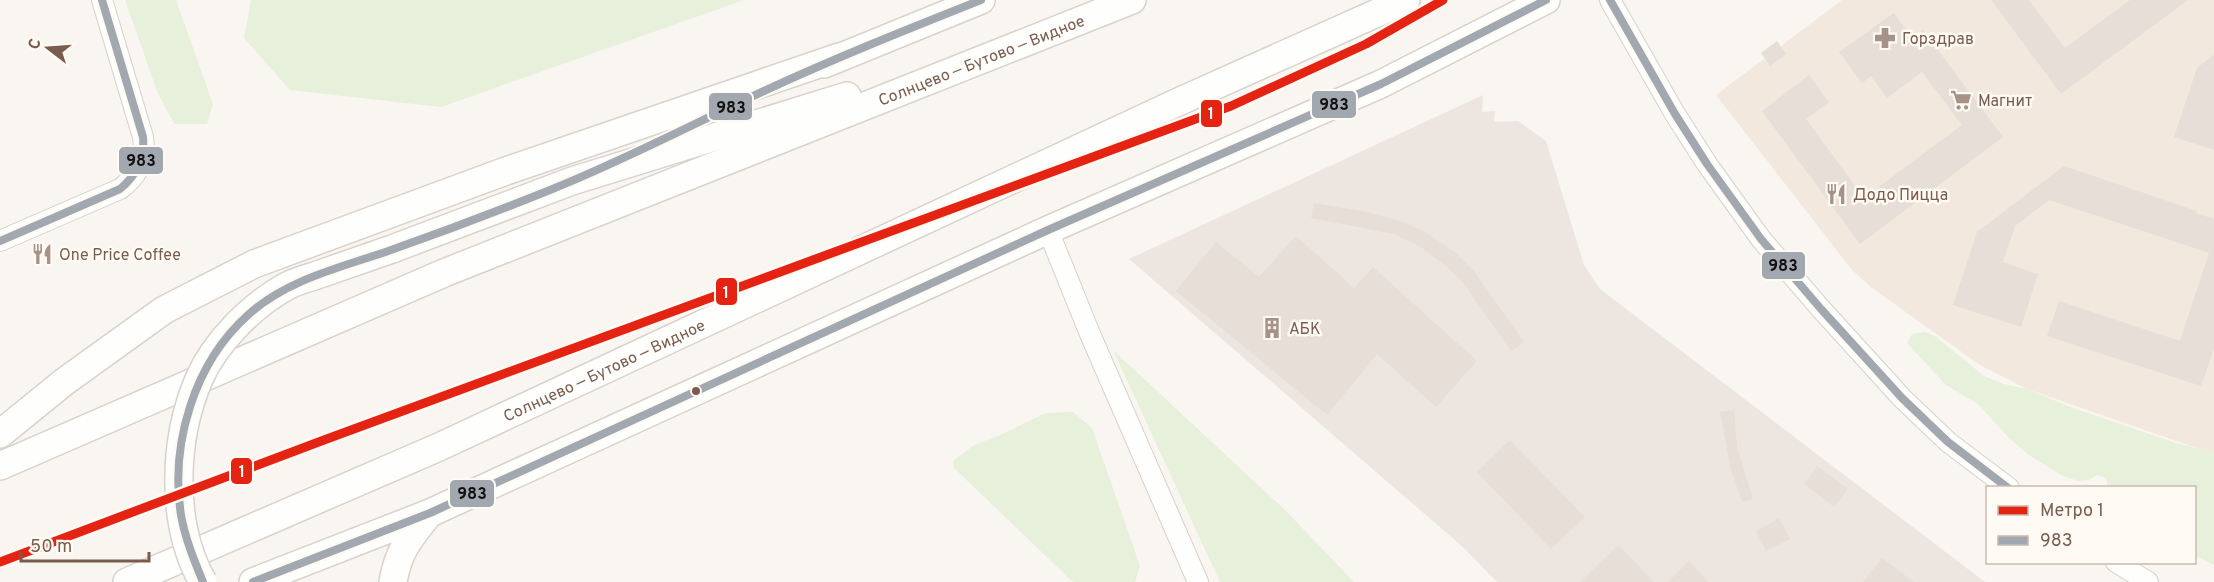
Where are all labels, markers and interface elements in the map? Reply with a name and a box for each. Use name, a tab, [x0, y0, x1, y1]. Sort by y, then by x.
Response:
street label: Солнцево — Бутово — Видное	[876, 12, 1088, 112]
north arrow	[18, 18, 78, 78]
pharmacy icon: Горздрав	[1873, 26, 1897, 50]
place label: Горздрав	[1902, 30, 1974, 50]
text: С	[25, 36, 47, 52]
supermarket icon: Магнит	[1949, 88, 1973, 112]
line badge: 983	[1311, 90, 1357, 119]
line badge: 983	[708, 92, 753, 121]
place label: Магнит	[1978, 92, 2032, 112]
text: 983	[1319, 96, 1349, 116]
text: 983	[716, 99, 746, 119]
line badge: 1	[1200, 99, 1223, 128]
text: 1	[1208, 105, 1214, 125]
line badge: 983	[118, 146, 164, 175]
text: 983	[126, 152, 156, 172]
restaurant icon: Додо Пицца	[1824, 182, 1848, 206]
place label: Додо Пицца	[1853, 186, 1948, 206]
restaurant icon: One Price Coffee	[30, 242, 54, 266]
place label: One Price Coffee	[59, 246, 181, 266]
line badge: 983	[1761, 251, 1806, 280]
text: 983	[1768, 257, 1798, 277]
line badge: 1	[715, 277, 738, 306]
text: 1	[723, 284, 729, 304]
street label: Солнцево — Бутово — Видное	[501, 316, 709, 427]
building icon: АБК	[1260, 316, 1284, 340]
place label: АБК	[1289, 320, 1321, 340]
unlabelled marker	[690, 385, 702, 397]
line badge: 1	[230, 457, 253, 485]
text: 1	[239, 463, 245, 483]
line badge: 983	[449, 479, 495, 508]
text: 983	[457, 485, 487, 505]
legend	[1986, 486, 2196, 564]
text: Метро 1	[2040, 500, 2104, 523]
scale bar	[21, 525, 148, 563]
text: 983	[2040, 530, 2073, 553]
text: 50 m	[30, 536, 72, 559]

